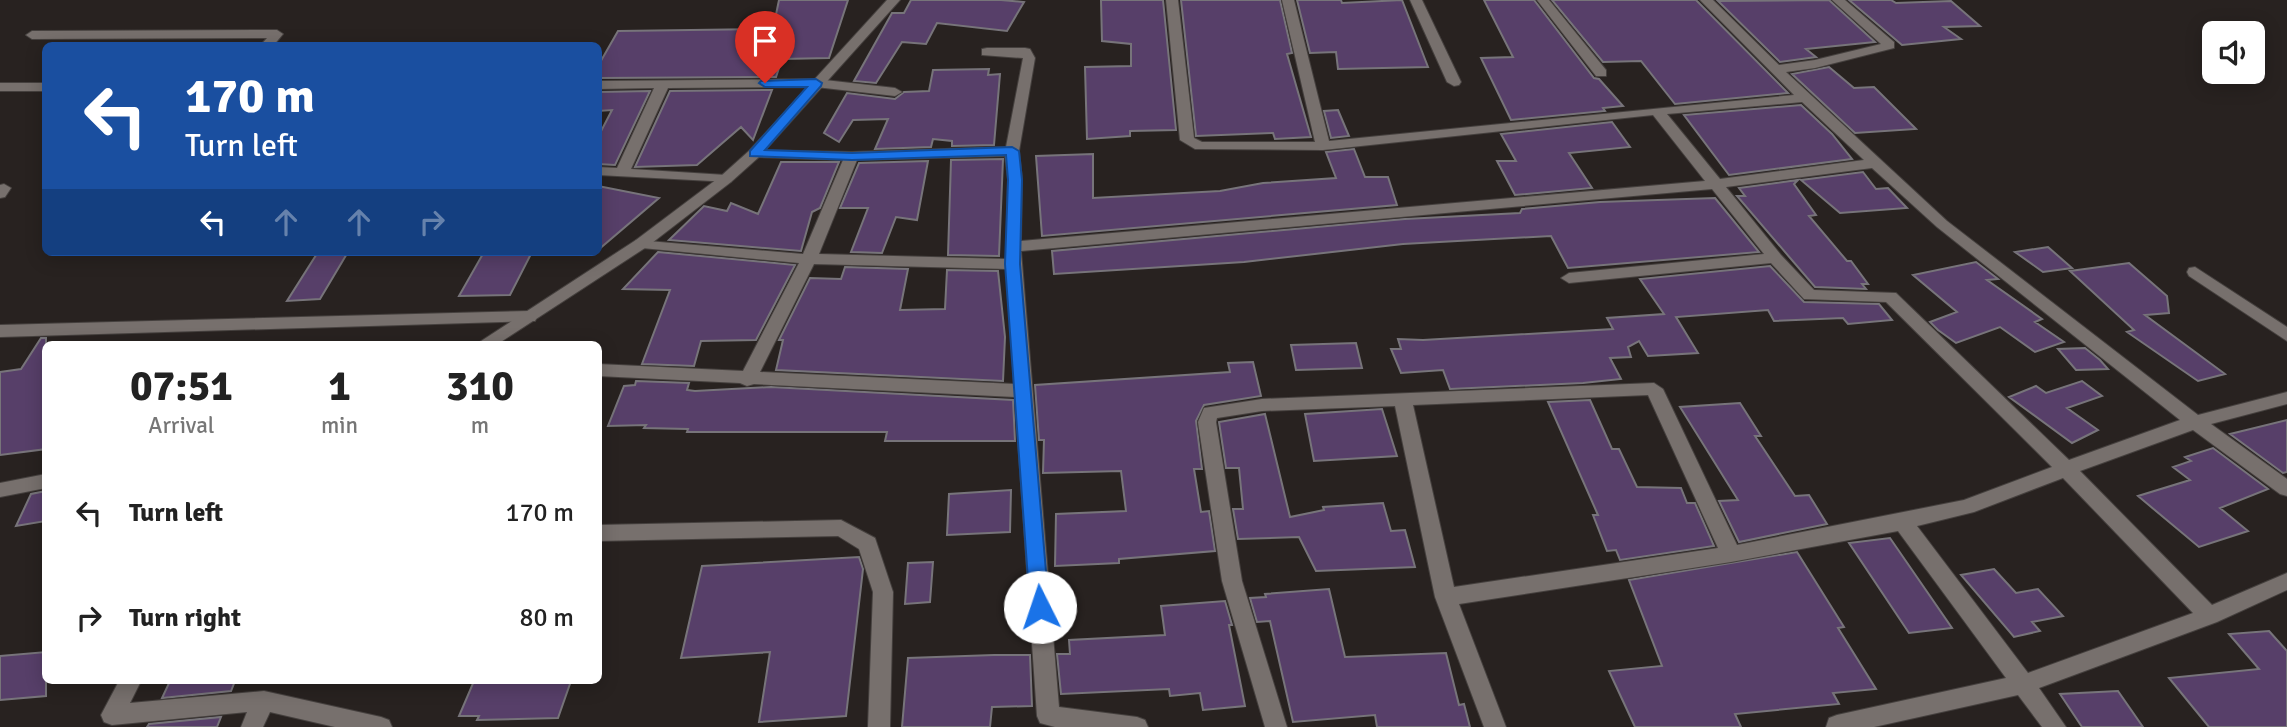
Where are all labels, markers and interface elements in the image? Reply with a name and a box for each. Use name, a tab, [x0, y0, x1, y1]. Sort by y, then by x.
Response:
pin	[735, 11, 795, 83]
map controls	[2202, 21, 2265, 84]
button: sound	[2202, 21, 2265, 84]
icon: arrive	[746, 22, 784, 60]
text: 170 m	[185, 66, 315, 126]
icon: left	[70, 70, 161, 161]
text: Turn left	[185, 126, 298, 165]
icon: left	[194, 203, 232, 241]
icon: ahead	[267, 203, 305, 241]
icon: ahead	[340, 203, 378, 241]
icon: right	[413, 203, 451, 241]
text: 07:51	[130, 361, 233, 412]
text: 1	[328, 361, 351, 412]
text: 310	[446, 361, 514, 412]
text: Arrival	[148, 411, 215, 440]
text: min	[321, 411, 358, 440]
text: m	[471, 411, 489, 440]
icon: left	[70, 494, 108, 532]
text: Turn left	[129, 497, 223, 529]
text: 170 m	[505, 497, 574, 529]
position arrow	[1003, 570, 1077, 644]
icon: right	[70, 599, 108, 637]
text: Turn right	[129, 602, 241, 634]
text: 80 m	[519, 602, 574, 634]

